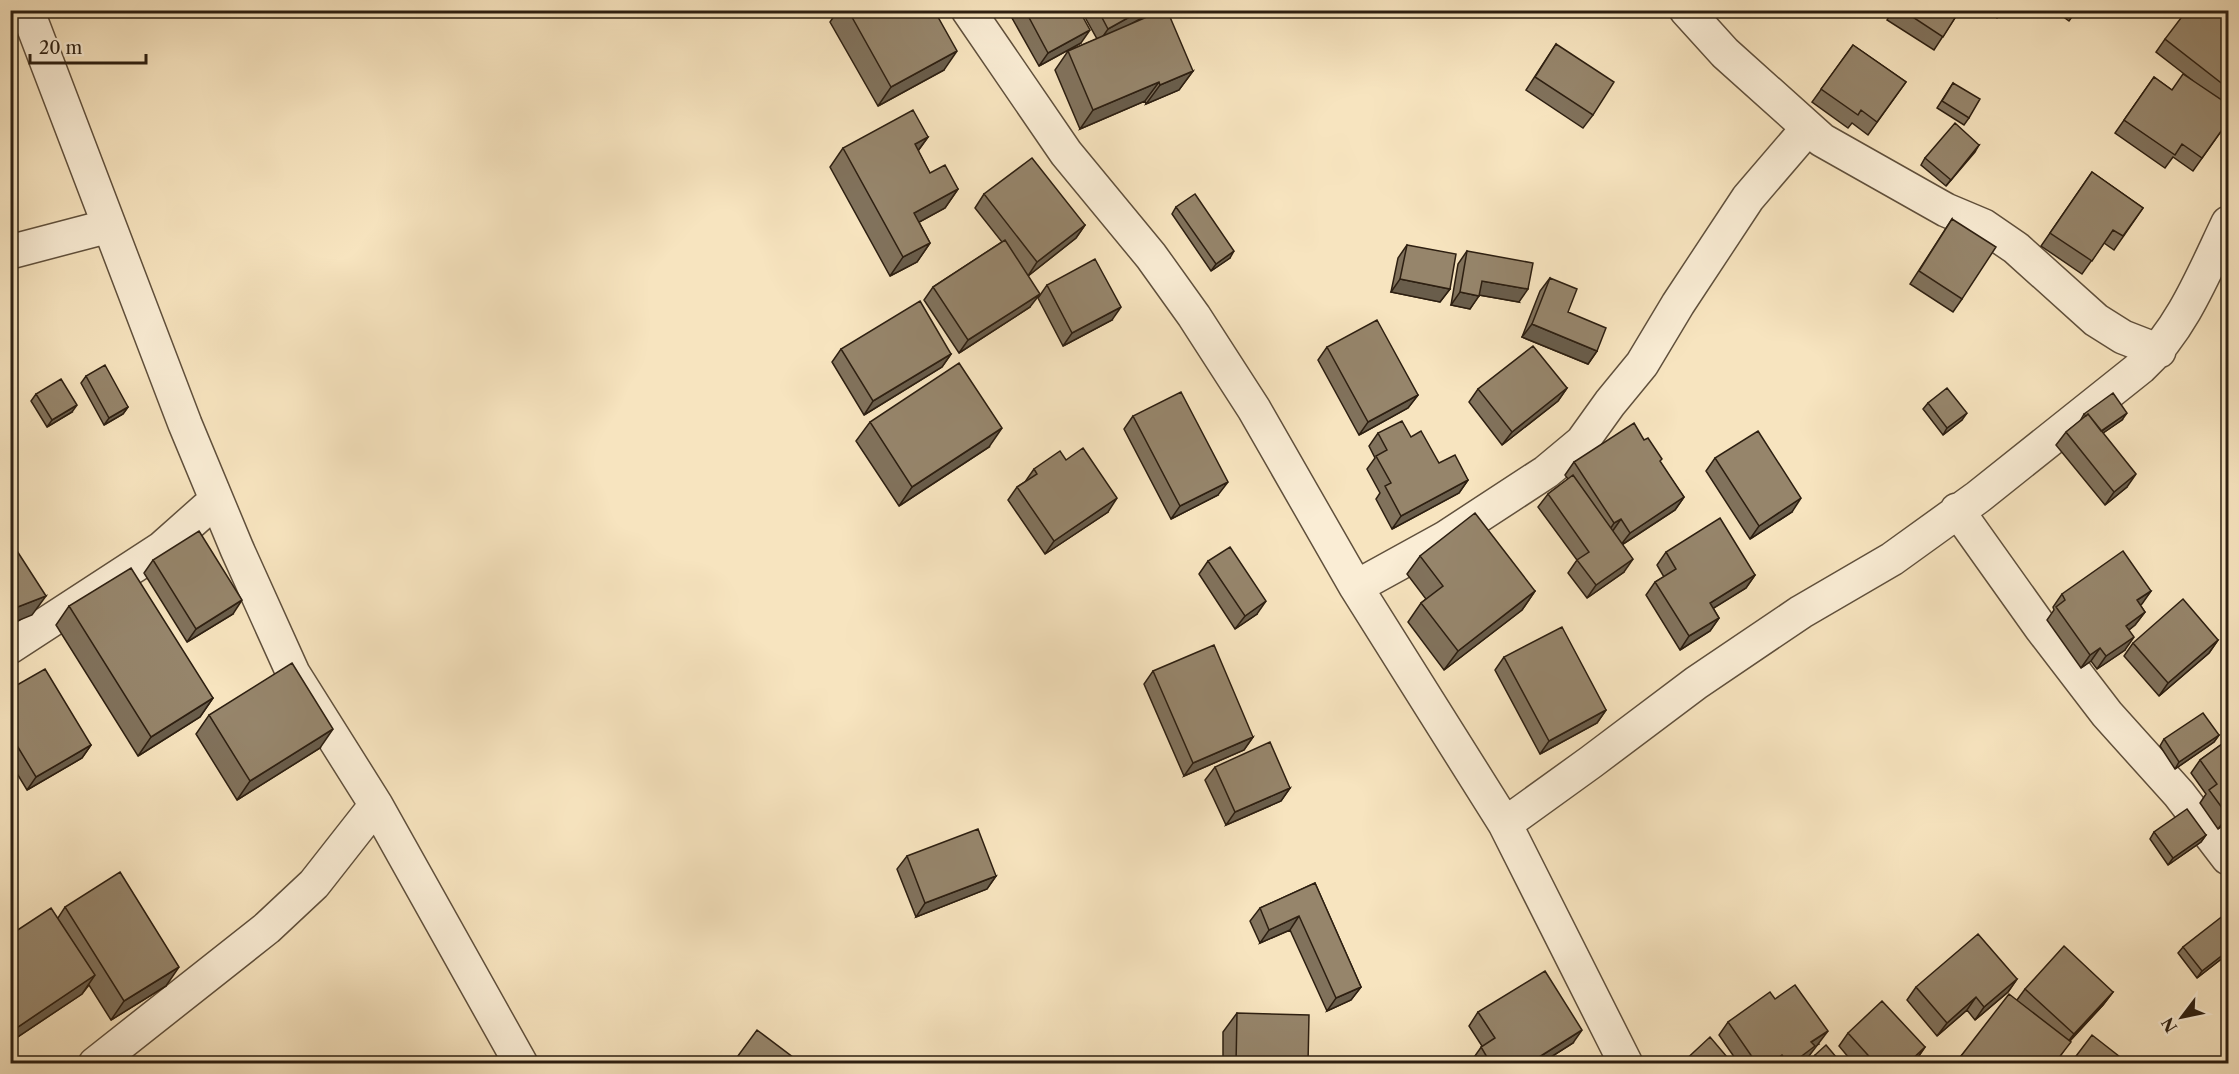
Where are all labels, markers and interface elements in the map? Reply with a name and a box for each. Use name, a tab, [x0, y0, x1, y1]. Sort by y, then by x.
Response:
scale bar	[30, 27, 146, 65]
text: 20 m	[39, 37, 83, 59]
north arrow	[2152, 987, 2212, 1047]
text: N	[2157, 1014, 2181, 1036]

